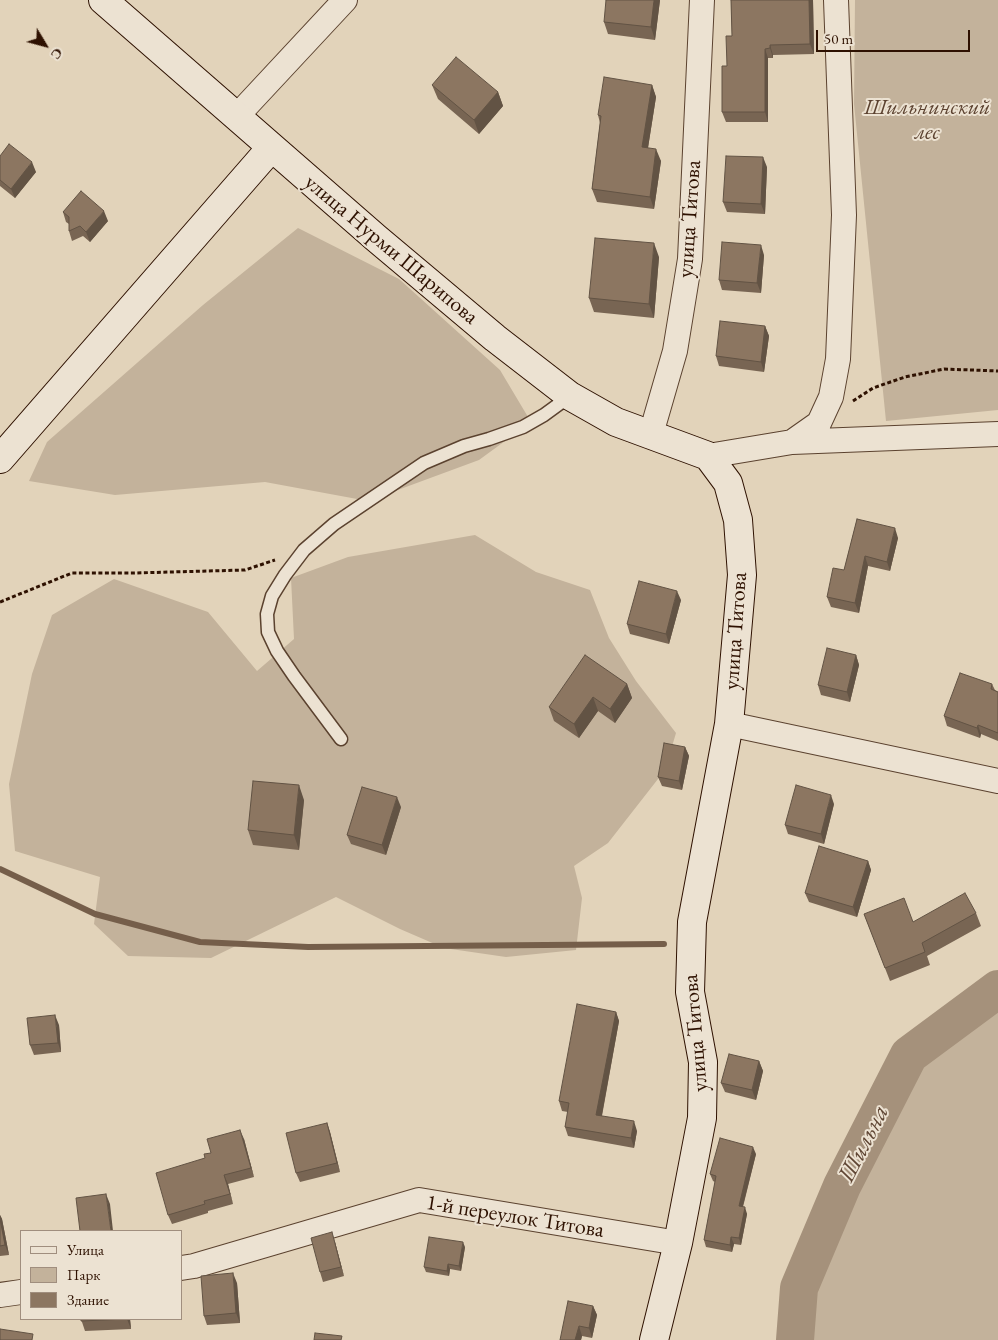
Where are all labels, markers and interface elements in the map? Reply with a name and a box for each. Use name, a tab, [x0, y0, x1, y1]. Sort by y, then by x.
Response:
north arrow	[20, 20, 70, 70]
scale bar	[818, 20, 972, 52]
text: 50 m	[824, 29, 853, 48]
text: С	[47, 45, 67, 63]
park label: Шильнинский лес	[864, 95, 990, 146]
street label: улица Титова	[673, 159, 707, 279]
street label: улица Нурми Шарипова	[299, 170, 483, 330]
street label: улица Титова	[719, 571, 753, 691]
street label: улица Титова	[678, 973, 714, 1093]
water label: Шильна	[832, 1101, 896, 1187]
street label: 1-й переулок Титова	[424, 1190, 606, 1244]
legend	[20, 1230, 182, 1320]
text: Улица	[67, 1240, 104, 1259]
text: Парк	[67, 1265, 100, 1284]
text: Здание	[67, 1290, 109, 1309]

